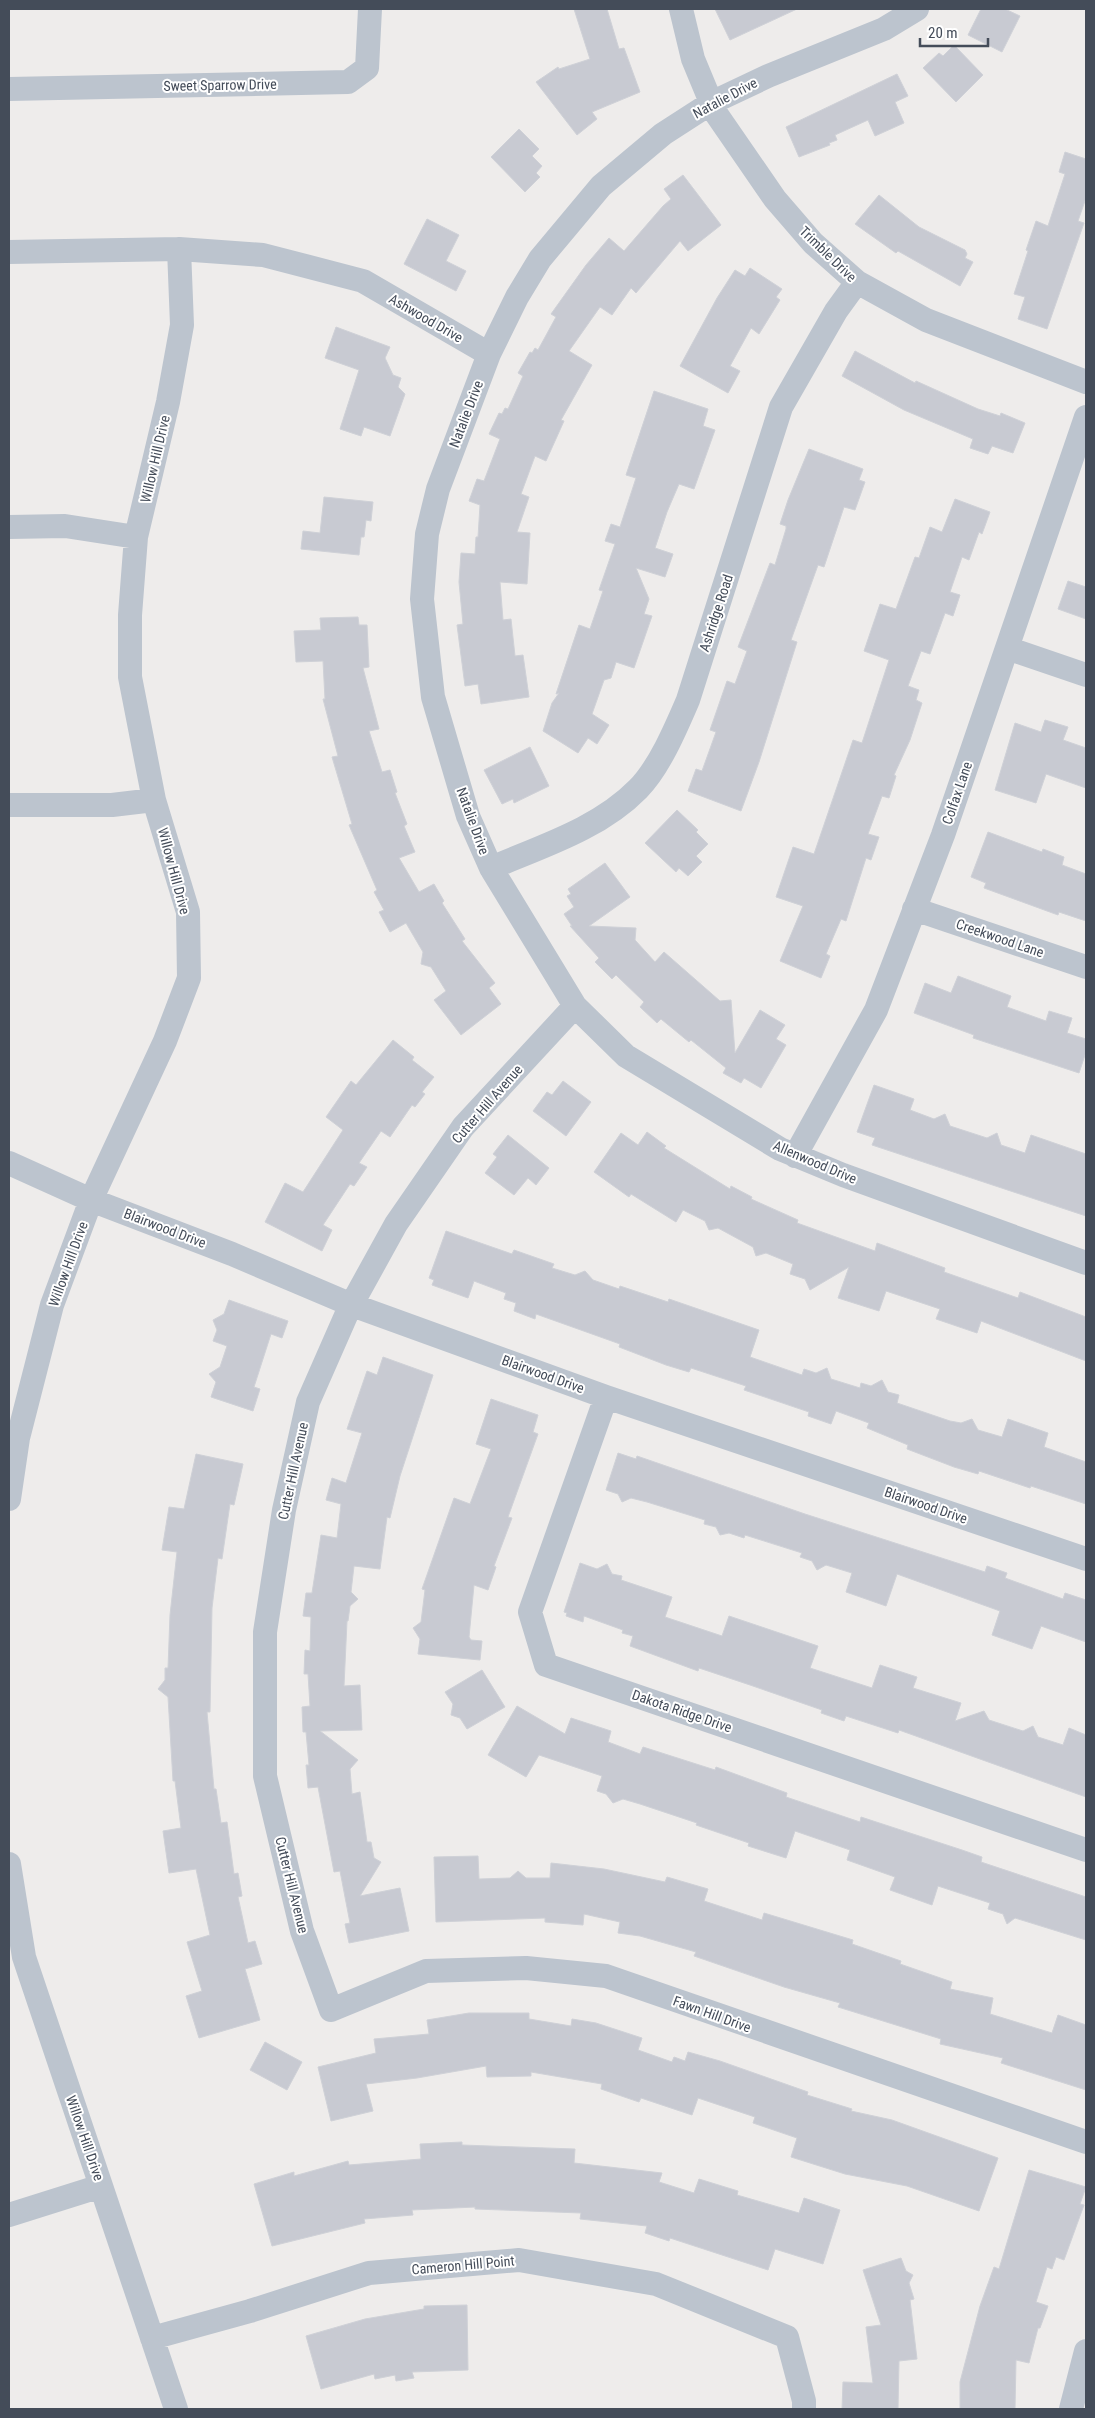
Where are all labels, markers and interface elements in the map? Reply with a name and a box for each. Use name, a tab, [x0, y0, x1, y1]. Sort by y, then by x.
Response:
scale bar	[920, 15, 988, 47]
text: 20 m	[928, 24, 958, 42]
street label: Natalie Drive	[690, 74, 760, 122]
street label: Sweet Sparrow Drive	[163, 76, 277, 94]
street label: Trimble Drive	[796, 223, 860, 285]
street label: Ashwood Drive	[386, 290, 466, 346]
street label: Natalie Drive	[446, 378, 486, 450]
street label: Willow Hill Drive	[137, 413, 173, 504]
street label: Ashridge Road	[696, 572, 736, 654]
street label: Colfax Lane	[939, 759, 975, 827]
street label: Natalie Drive	[453, 785, 493, 857]
street label: Willow Hill Drive	[155, 826, 193, 917]
street label: Creekwood Lane	[954, 916, 1046, 961]
street label: Cutter Hill Avenue	[449, 1061, 526, 1147]
street label: Allenwood Drive	[771, 1137, 860, 1187]
street label: Blairwood Drive	[122, 1205, 209, 1251]
street label: Willow Hill Drive	[45, 1219, 91, 1309]
street label: Blairwood Drive	[500, 1352, 587, 1396]
street label: Cutter Hill Avenue	[275, 1421, 311, 1521]
street label: Blairwood Drive	[883, 1483, 970, 1527]
street label: Dakota Ridge Drive	[630, 1686, 734, 1736]
street label: Cutter Hill Avenue	[272, 1835, 312, 1935]
street label: Fawn Hill Drive	[671, 1992, 754, 2036]
street label: Willow Hill Drive	[63, 2093, 107, 2183]
street label: Cameron Hill Point	[411, 2253, 515, 2277]

